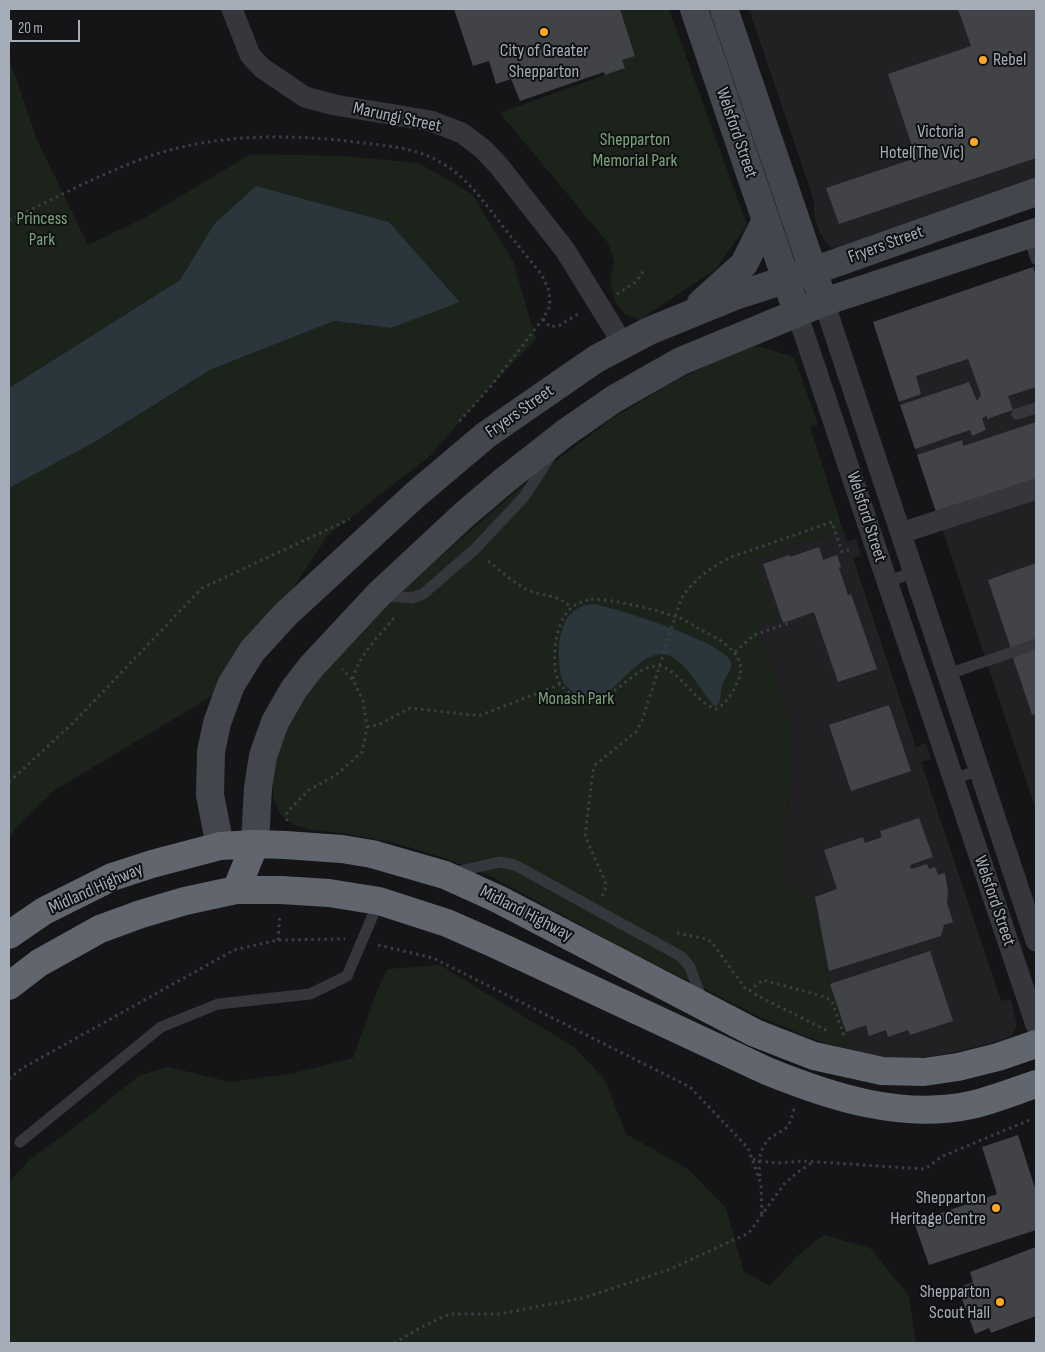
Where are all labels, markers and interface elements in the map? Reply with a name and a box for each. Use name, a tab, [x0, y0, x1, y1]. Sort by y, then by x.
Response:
scale bar	[12, 10, 82, 42]
text: 20 m	[18, 19, 43, 38]
marker: City of Greater Shepparton	[538, 26, 550, 38]
place label: City of Greater Shepparton	[500, 40, 588, 82]
place label: Rebel	[993, 49, 1026, 71]
marker: Rebel	[977, 54, 989, 66]
street label: Welsford Street	[710, 85, 762, 181]
street label: Marungi Street	[351, 98, 443, 138]
place label: Victoria Hotel(The Vic)	[880, 121, 964, 163]
park label: Shepparton Memorial Park	[593, 129, 677, 172]
marker: Victoria Hotel(The Vic)	[968, 136, 980, 148]
park label: Princess Park	[17, 208, 67, 250]
street label: Fryers Street	[845, 221, 927, 269]
street label: Fryers Street	[482, 381, 558, 443]
street label: Welsford Street	[841, 469, 891, 565]
park label: Monash Park	[538, 688, 614, 710]
street label: Welsford Street	[968, 853, 1020, 949]
street label: Midland Highway	[46, 859, 146, 919]
street label: Midland Highway	[476, 881, 576, 947]
place label: Shepparton Heritage Centre	[890, 1187, 986, 1230]
marker: Shepparton Heritage Centre	[990, 1202, 1002, 1214]
place label: Shepparton Scout Hall	[920, 1281, 990, 1324]
marker: Shepparton Scout Hall	[994, 1296, 1006, 1308]

